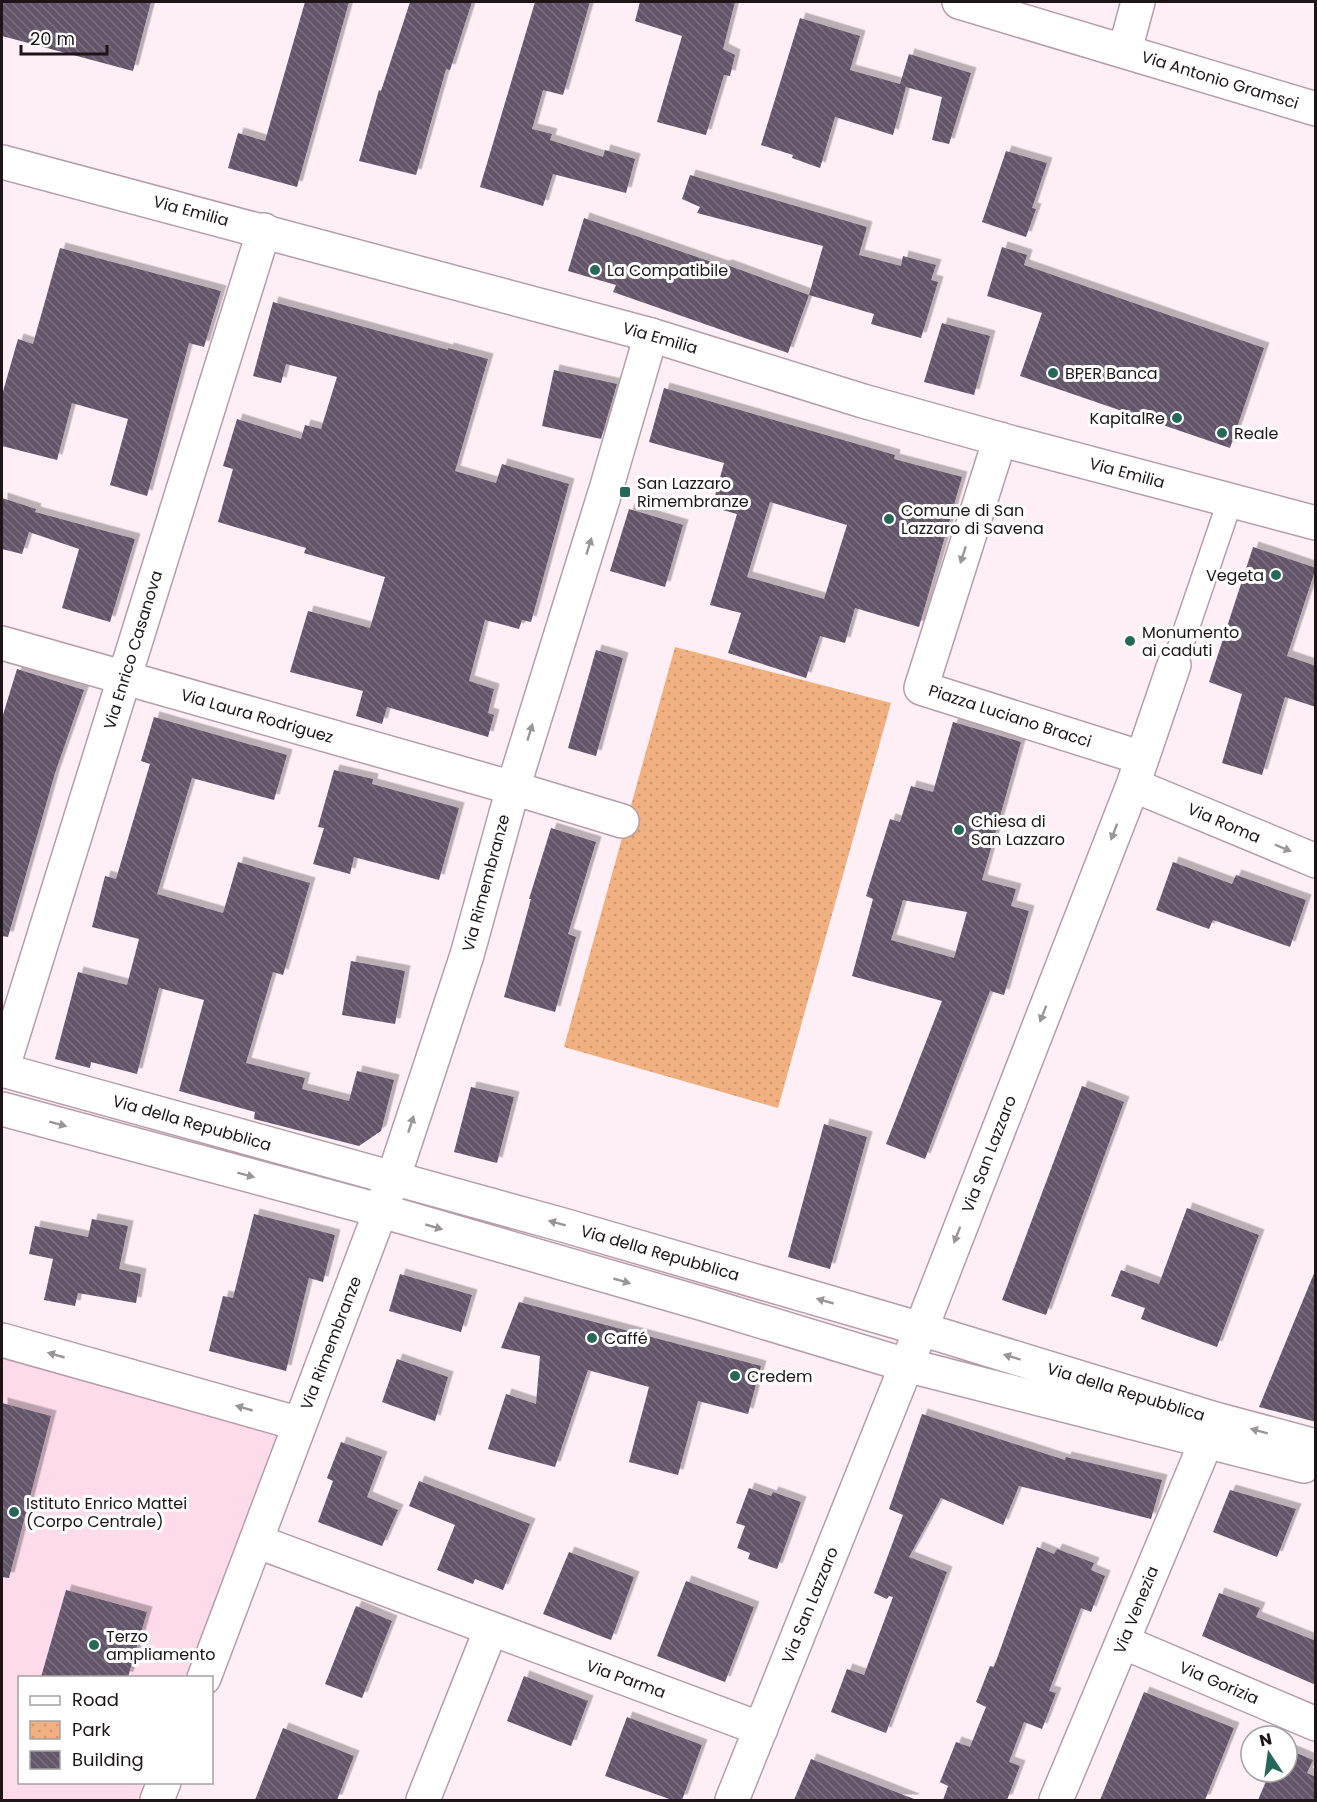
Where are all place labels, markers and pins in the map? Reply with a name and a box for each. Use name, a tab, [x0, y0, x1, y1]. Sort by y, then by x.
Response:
place label: La Compatibile	[607, 259, 728, 282]
marker: La Compatibile	[588, 263, 602, 277]
place label: BPER Banca	[1065, 362, 1158, 385]
marker: BPER Banca	[1046, 366, 1060, 380]
place label: KapitalRe	[1090, 407, 1165, 430]
marker: KapitalRe	[1170, 411, 1184, 425]
place label: Reale	[1234, 422, 1278, 445]
marker: Reale	[1215, 426, 1229, 440]
place label: San Lazzaro Rimembranze	[637, 472, 749, 513]
marker: San Lazzaro Rimembranze	[618, 485, 632, 499]
place label: Comune di San Lazzaro di Savena	[901, 499, 1044, 540]
marker: Comune di San Lazzaro di Savena	[882, 512, 896, 526]
place label: Vegeta	[1206, 564, 1264, 587]
marker: Vegeta	[1269, 568, 1283, 582]
place label: Monumento ai caduti	[1142, 621, 1239, 662]
marker: Monumento ai caduti	[1123, 634, 1137, 648]
place label: Chiesa di San Lazzaro	[971, 810, 1065, 851]
marker: Chiesa di San Lazzaro	[952, 823, 966, 837]
place label: Caffé	[604, 1327, 648, 1350]
marker: Caffé	[585, 1331, 599, 1345]
place label: Credem	[747, 1365, 812, 1388]
marker: Credem	[728, 1369, 742, 1383]
place label: Istituto Enrico Mattei (Corpo Centrale)	[26, 1492, 187, 1533]
marker: Istituto Enrico Mattei (Corpo Centrale)	[7, 1505, 21, 1519]
place label: Terzo ampliamento	[106, 1625, 216, 1666]
marker: Terzo ampliamento	[87, 1638, 101, 1652]

